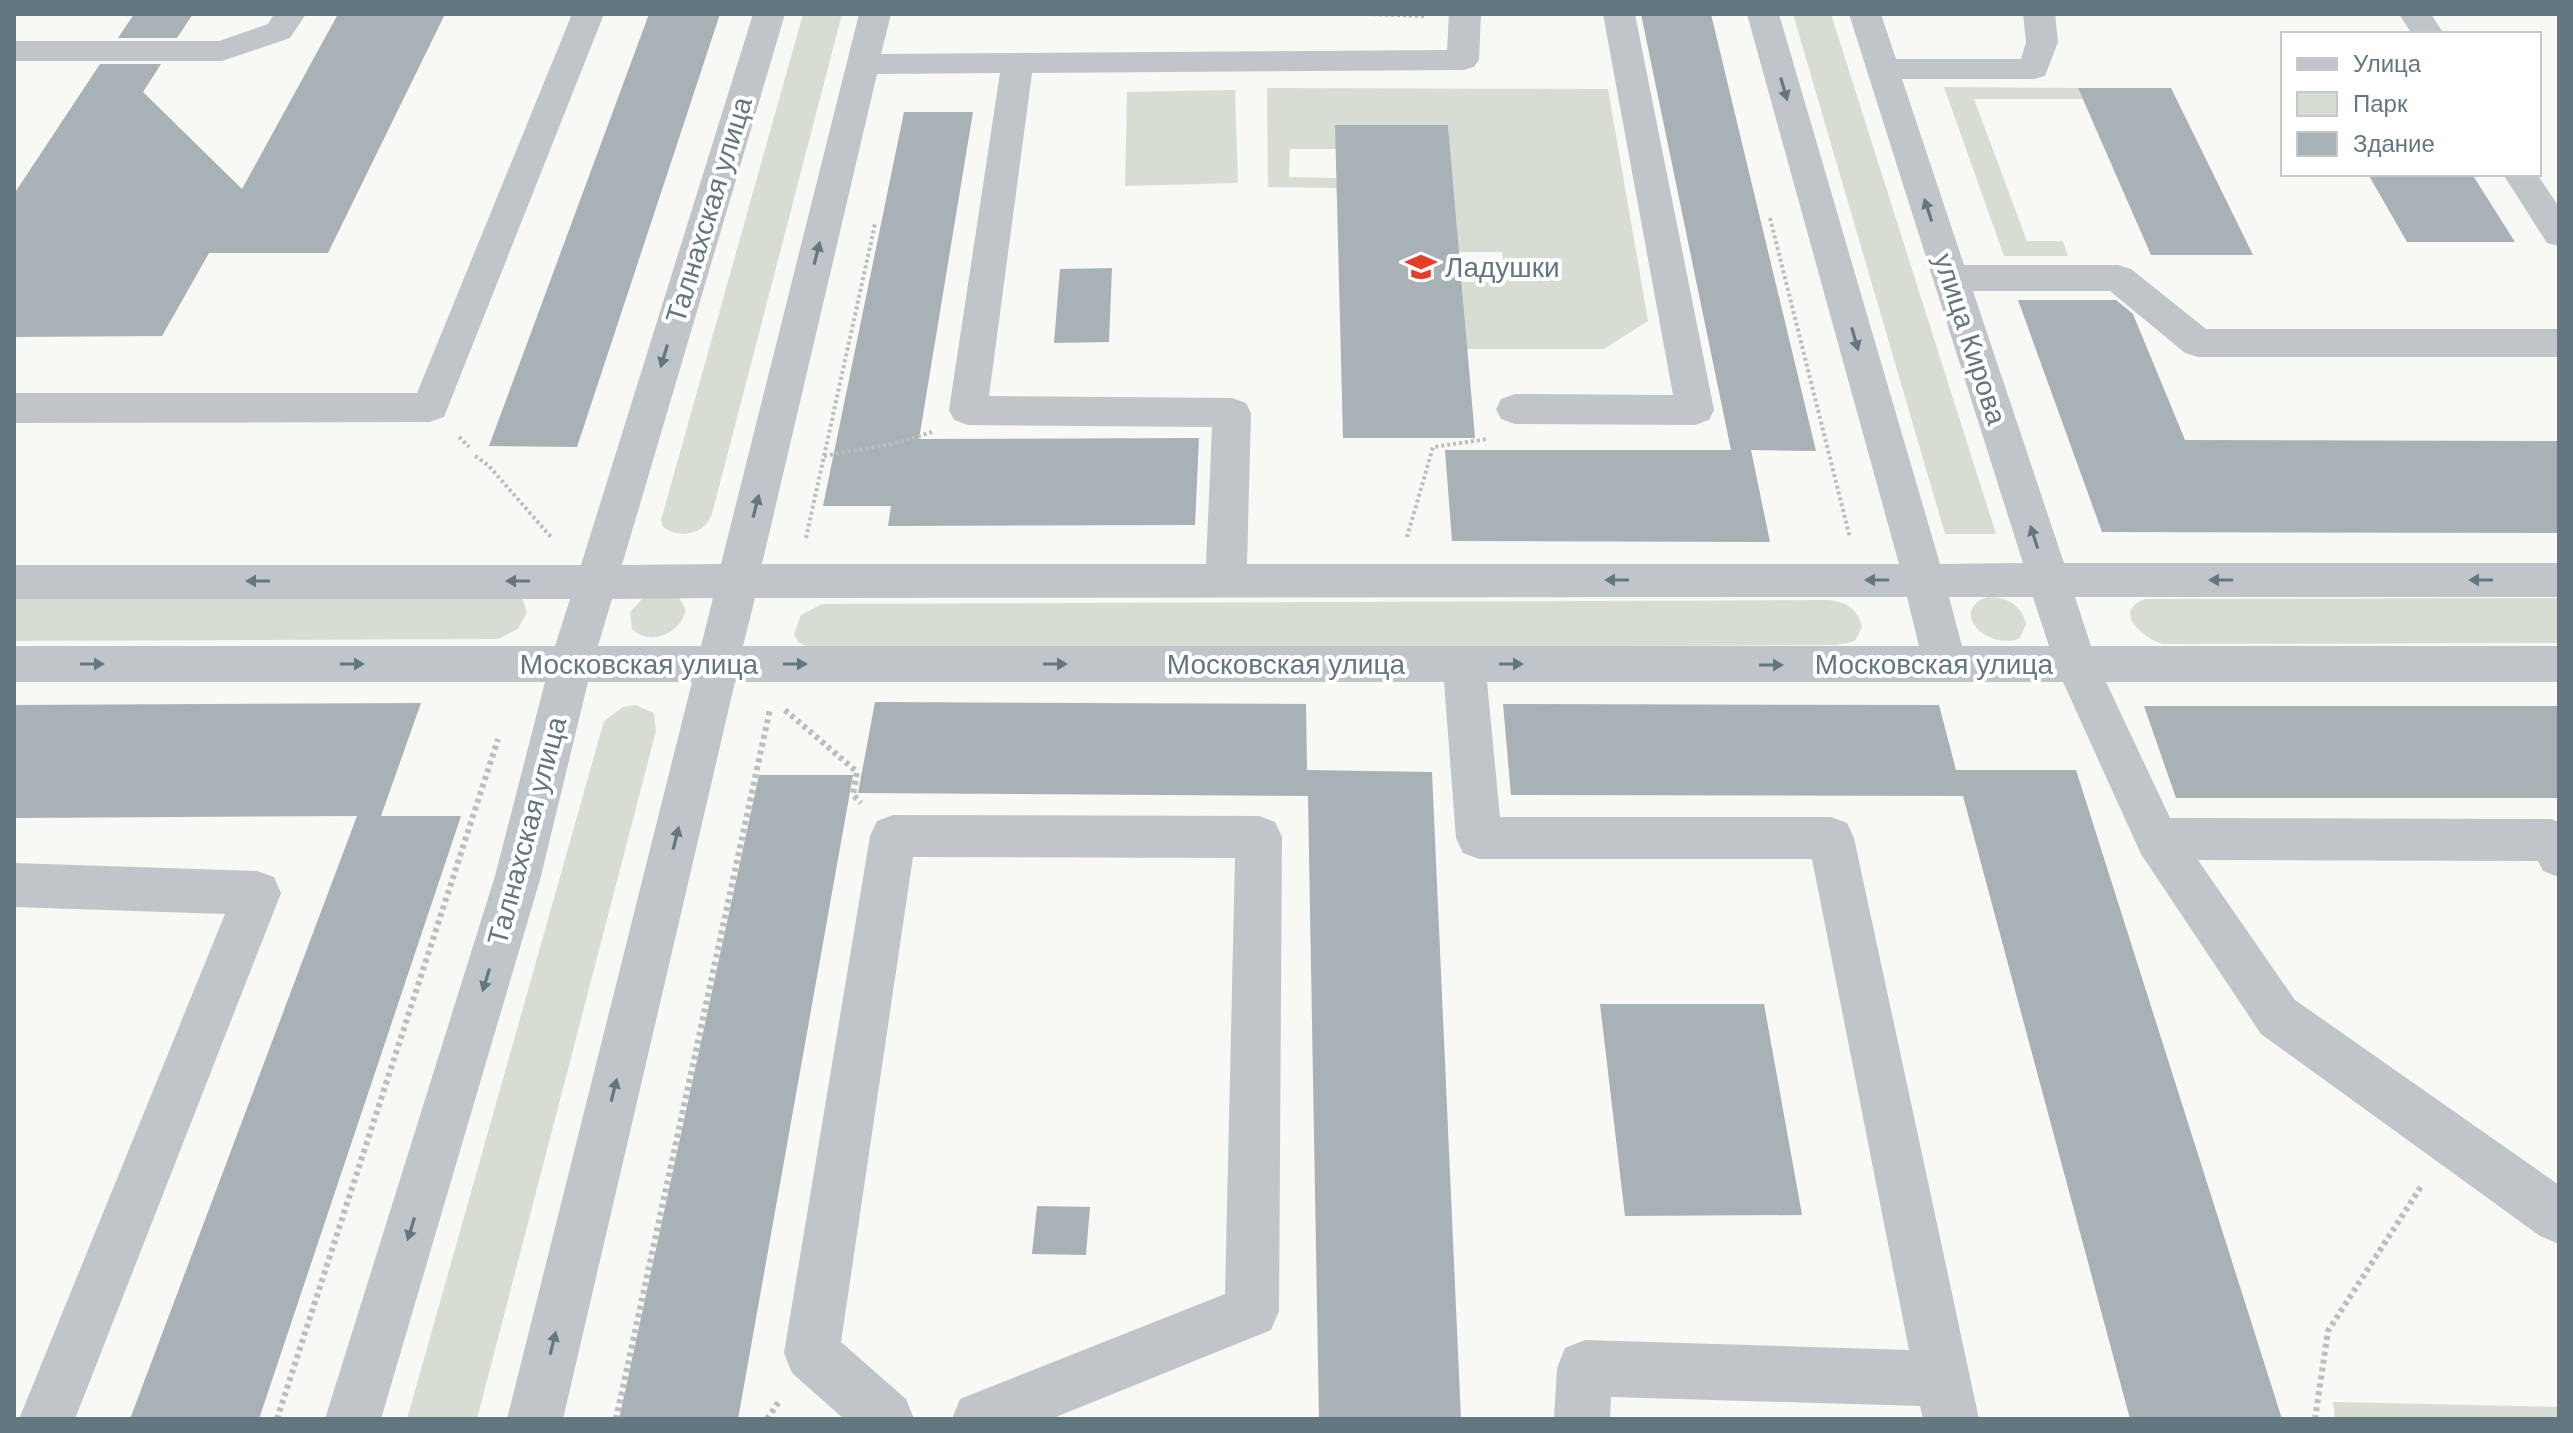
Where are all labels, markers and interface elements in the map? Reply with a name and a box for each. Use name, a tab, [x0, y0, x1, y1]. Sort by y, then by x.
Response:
legend	[2281, 32, 2541, 176]
text: Улица	[2353, 50, 2422, 77]
one-way arrow	[1779, 77, 1791, 102]
text: Парк	[2353, 90, 2408, 117]
street label: Талнахская улица	[660, 93, 758, 327]
text: Здание	[2353, 130, 2435, 157]
one-way arrow	[1922, 197, 1934, 221]
one-way arrow	[811, 240, 824, 265]
school or university icon: Ладушки	[1404, 250, 1438, 284]
street label: улица Кирова	[1928, 250, 2012, 429]
place label: Ладушки	[1445, 252, 1560, 283]
one-way arrow	[1850, 327, 1862, 352]
one-way arrow	[658, 345, 670, 369]
one-way arrow	[750, 493, 763, 518]
one-way arrow	[2027, 525, 2040, 549]
one-way arrow	[1604, 574, 1629, 586]
one-way arrow	[1864, 574, 1889, 586]
one-way arrow	[2208, 574, 2233, 586]
one-way arrow	[2468, 574, 2493, 586]
one-way arrow	[245, 575, 270, 587]
one-way arrow	[505, 575, 530, 587]
street label: Московская улица	[520, 649, 759, 680]
street label: Московская улица	[1167, 649, 1406, 680]
street label: Московская улица	[1815, 649, 2054, 680]
one-way arrow	[80, 658, 105, 670]
one-way arrow	[340, 658, 365, 670]
one-way arrow	[783, 658, 808, 670]
one-way arrow	[1043, 658, 1068, 670]
one-way arrow	[1499, 658, 1524, 670]
one-way arrow	[1759, 658, 1784, 671]
street label: Талнахская улица	[482, 713, 572, 948]
one-way arrow	[670, 825, 682, 850]
one-way arrow	[479, 969, 492, 993]
one-way arrow	[609, 1078, 621, 1103]
one-way arrow	[404, 1217, 417, 1241]
one-way arrow	[547, 1331, 560, 1356]

